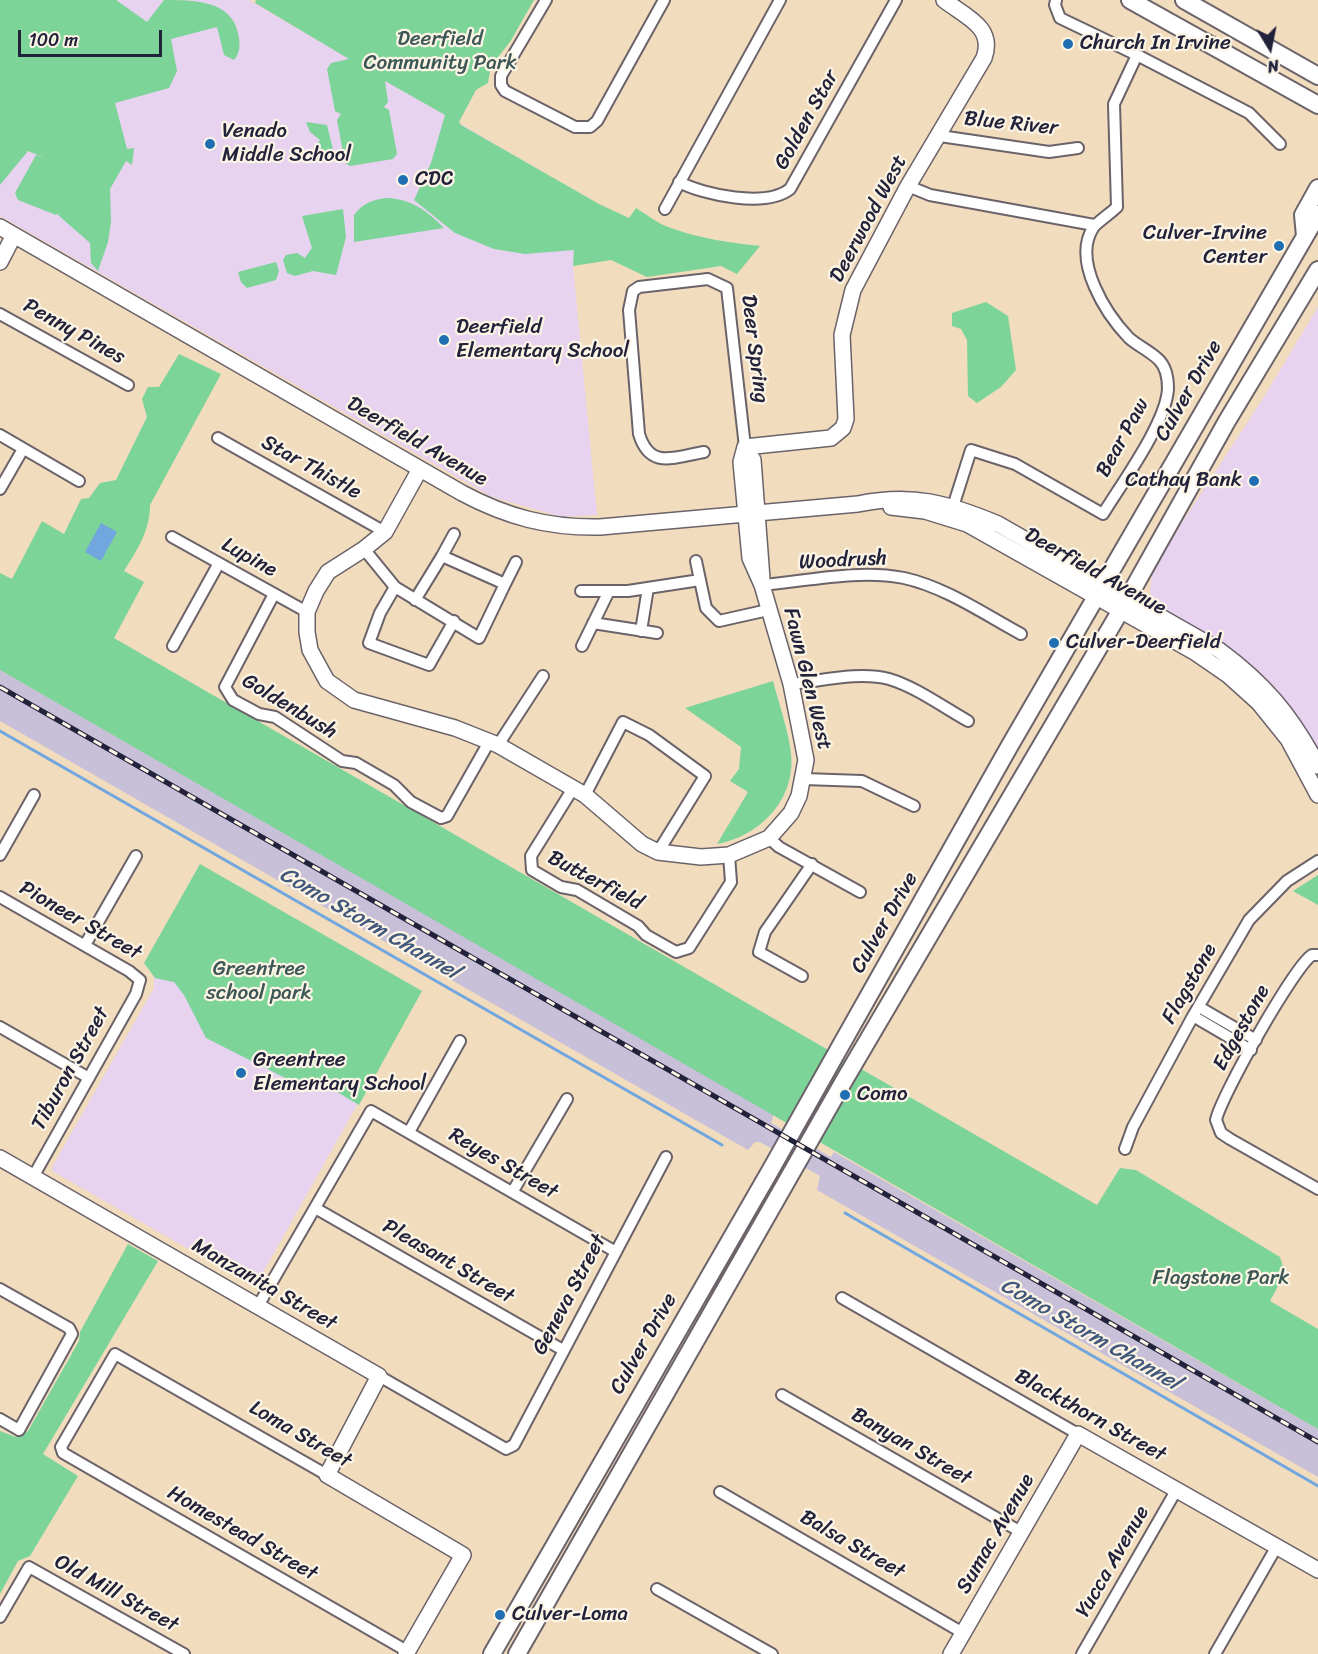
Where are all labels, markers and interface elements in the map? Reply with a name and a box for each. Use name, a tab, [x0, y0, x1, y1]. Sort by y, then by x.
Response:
scale bar	[21, 18, 165, 56]
north arrow	[1240, 18, 1300, 78]
text: 100 m	[29, 24, 78, 56]
park label: Deerfield Community Park	[363, 27, 517, 77]
place label: Church In Irvine	[1080, 31, 1231, 57]
marker: Church In Irvine	[1061, 37, 1075, 51]
text: N	[1265, 51, 1281, 81]
street label: Golden Star	[769, 66, 845, 174]
street label: Blue River	[963, 107, 1059, 141]
place label: Venado Middle School	[222, 119, 351, 169]
marker: Venado Middle School	[203, 137, 217, 151]
street label: Deerwood West	[825, 151, 913, 287]
place label: CDC	[415, 167, 453, 193]
marker: CDC	[396, 173, 410, 187]
place label: Culver-Irvine Center	[1143, 221, 1267, 271]
marker: Culver-Irvine Center	[1272, 239, 1286, 253]
street label: Deer Spring	[735, 293, 773, 405]
street label: Penny Pines	[19, 294, 129, 370]
place label: Deerfield Elementary School	[456, 315, 629, 365]
marker: Deerfield Elementary School	[437, 333, 451, 347]
street label: Culver Drive	[1150, 336, 1228, 446]
street label: Deerfield Avenue	[342, 392, 492, 492]
street label: Bear Paw	[1091, 394, 1155, 482]
street label: Star Thistle	[257, 430, 365, 506]
place label: Cathay Bank	[1125, 468, 1242, 494]
marker: Cathay Bank	[1247, 474, 1261, 488]
street label: Deerfield Avenue	[1020, 523, 1170, 621]
street label: Lupine	[217, 533, 281, 583]
street label: Woodrush	[798, 546, 888, 576]
street label: Fawn Glen West	[777, 605, 837, 753]
place label: Culver-Deerfield	[1066, 630, 1221, 656]
marker: Culver-Deerfield	[1047, 636, 1061, 650]
street label: Goldenbush	[237, 669, 341, 745]
street label: Butterfield	[543, 845, 647, 917]
water label: Como Storm Channel	[275, 862, 463, 986]
street label: Culver Drive	[846, 868, 924, 978]
street label: Pioneer Street	[15, 876, 145, 966]
street label: Flagstone	[1157, 939, 1223, 1029]
park label: Greentree school park	[206, 957, 312, 1007]
street label: Edgestone	[1208, 981, 1276, 1075]
street label: Tiburon Street	[27, 1003, 115, 1135]
place label: Greentree Elementary School	[253, 1048, 426, 1098]
marker: Greentree Elementary School	[234, 1066, 248, 1080]
place label: Como	[857, 1082, 908, 1108]
marker: Como	[838, 1088, 852, 1102]
street label: Reyes Street	[444, 1123, 562, 1205]
street label: Pleasant Street	[378, 1214, 518, 1310]
street label: Geneva Street	[528, 1230, 612, 1360]
street label: Manzanita Street	[187, 1233, 341, 1337]
park label: Flagstone Park	[1153, 1266, 1289, 1292]
water label: Como Storm Channel	[996, 1273, 1184, 1397]
street label: Culver Drive	[605, 1289, 683, 1399]
street label: Blackthorn Street	[1010, 1364, 1170, 1468]
street label: Loma Street	[245, 1396, 355, 1474]
street label: Banyan Street	[846, 1402, 976, 1492]
street label: Sumac Avenue	[952, 1470, 1040, 1598]
street label: Homestead Street	[163, 1481, 321, 1587]
street label: Yucca Avenue	[1071, 1502, 1155, 1622]
street label: Balsa Street	[795, 1505, 909, 1585]
street label: Old Mill Street	[50, 1550, 182, 1638]
place label: Culver-Loma	[512, 1602, 628, 1628]
marker: Culver-Loma	[493, 1608, 507, 1622]

